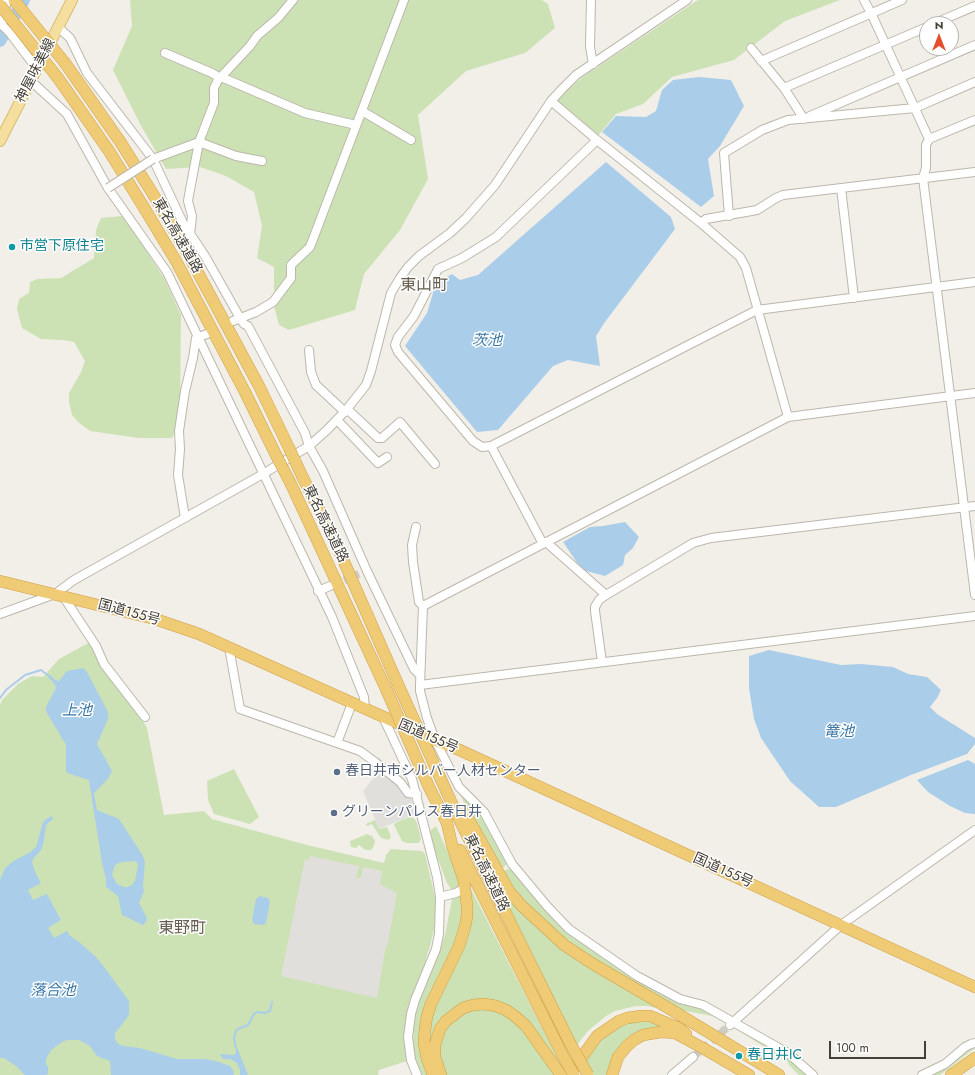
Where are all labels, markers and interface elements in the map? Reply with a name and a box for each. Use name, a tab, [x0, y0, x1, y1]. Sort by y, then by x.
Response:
north arrow	[919, 16, 959, 56]
text: N	[935, 17, 943, 33]
street label: 神屋味美線	[13, 36, 59, 106]
street label: 東名高速道路	[149, 195, 205, 277]
place label: 市営下原住宅	[20, 239, 104, 255]
marker: 市営下原住宅	[7, 242, 17, 252]
district label: 東山町	[400, 276, 448, 296]
water label: 茨池	[472, 332, 502, 350]
street label: 東名高速道路	[299, 483, 351, 565]
street label: 国道155号	[96, 597, 162, 629]
water label: 上池	[62, 702, 92, 720]
street label: 国道155号	[395, 717, 461, 757]
water label: 篭池	[824, 723, 854, 741]
place label: 春日井市シルバー人材センター	[345, 764, 541, 780]
marker: 春日井市シルバー人材センター	[332, 767, 342, 777]
place label: グリーンパレス春日井	[342, 805, 482, 821]
marker: グリーンパレス春日井	[329, 808, 339, 818]
street label: 東名高速道路	[460, 832, 512, 914]
street label: 国道155号	[690, 850, 756, 892]
district label: 東野町	[158, 919, 206, 939]
water label: 落合池	[31, 982, 75, 1000]
scale bar	[831, 1033, 928, 1059]
text: 100 m	[836, 1039, 869, 1057]
place label: 春日井IC	[747, 1048, 802, 1064]
marker: 春日井IC	[734, 1051, 744, 1061]

